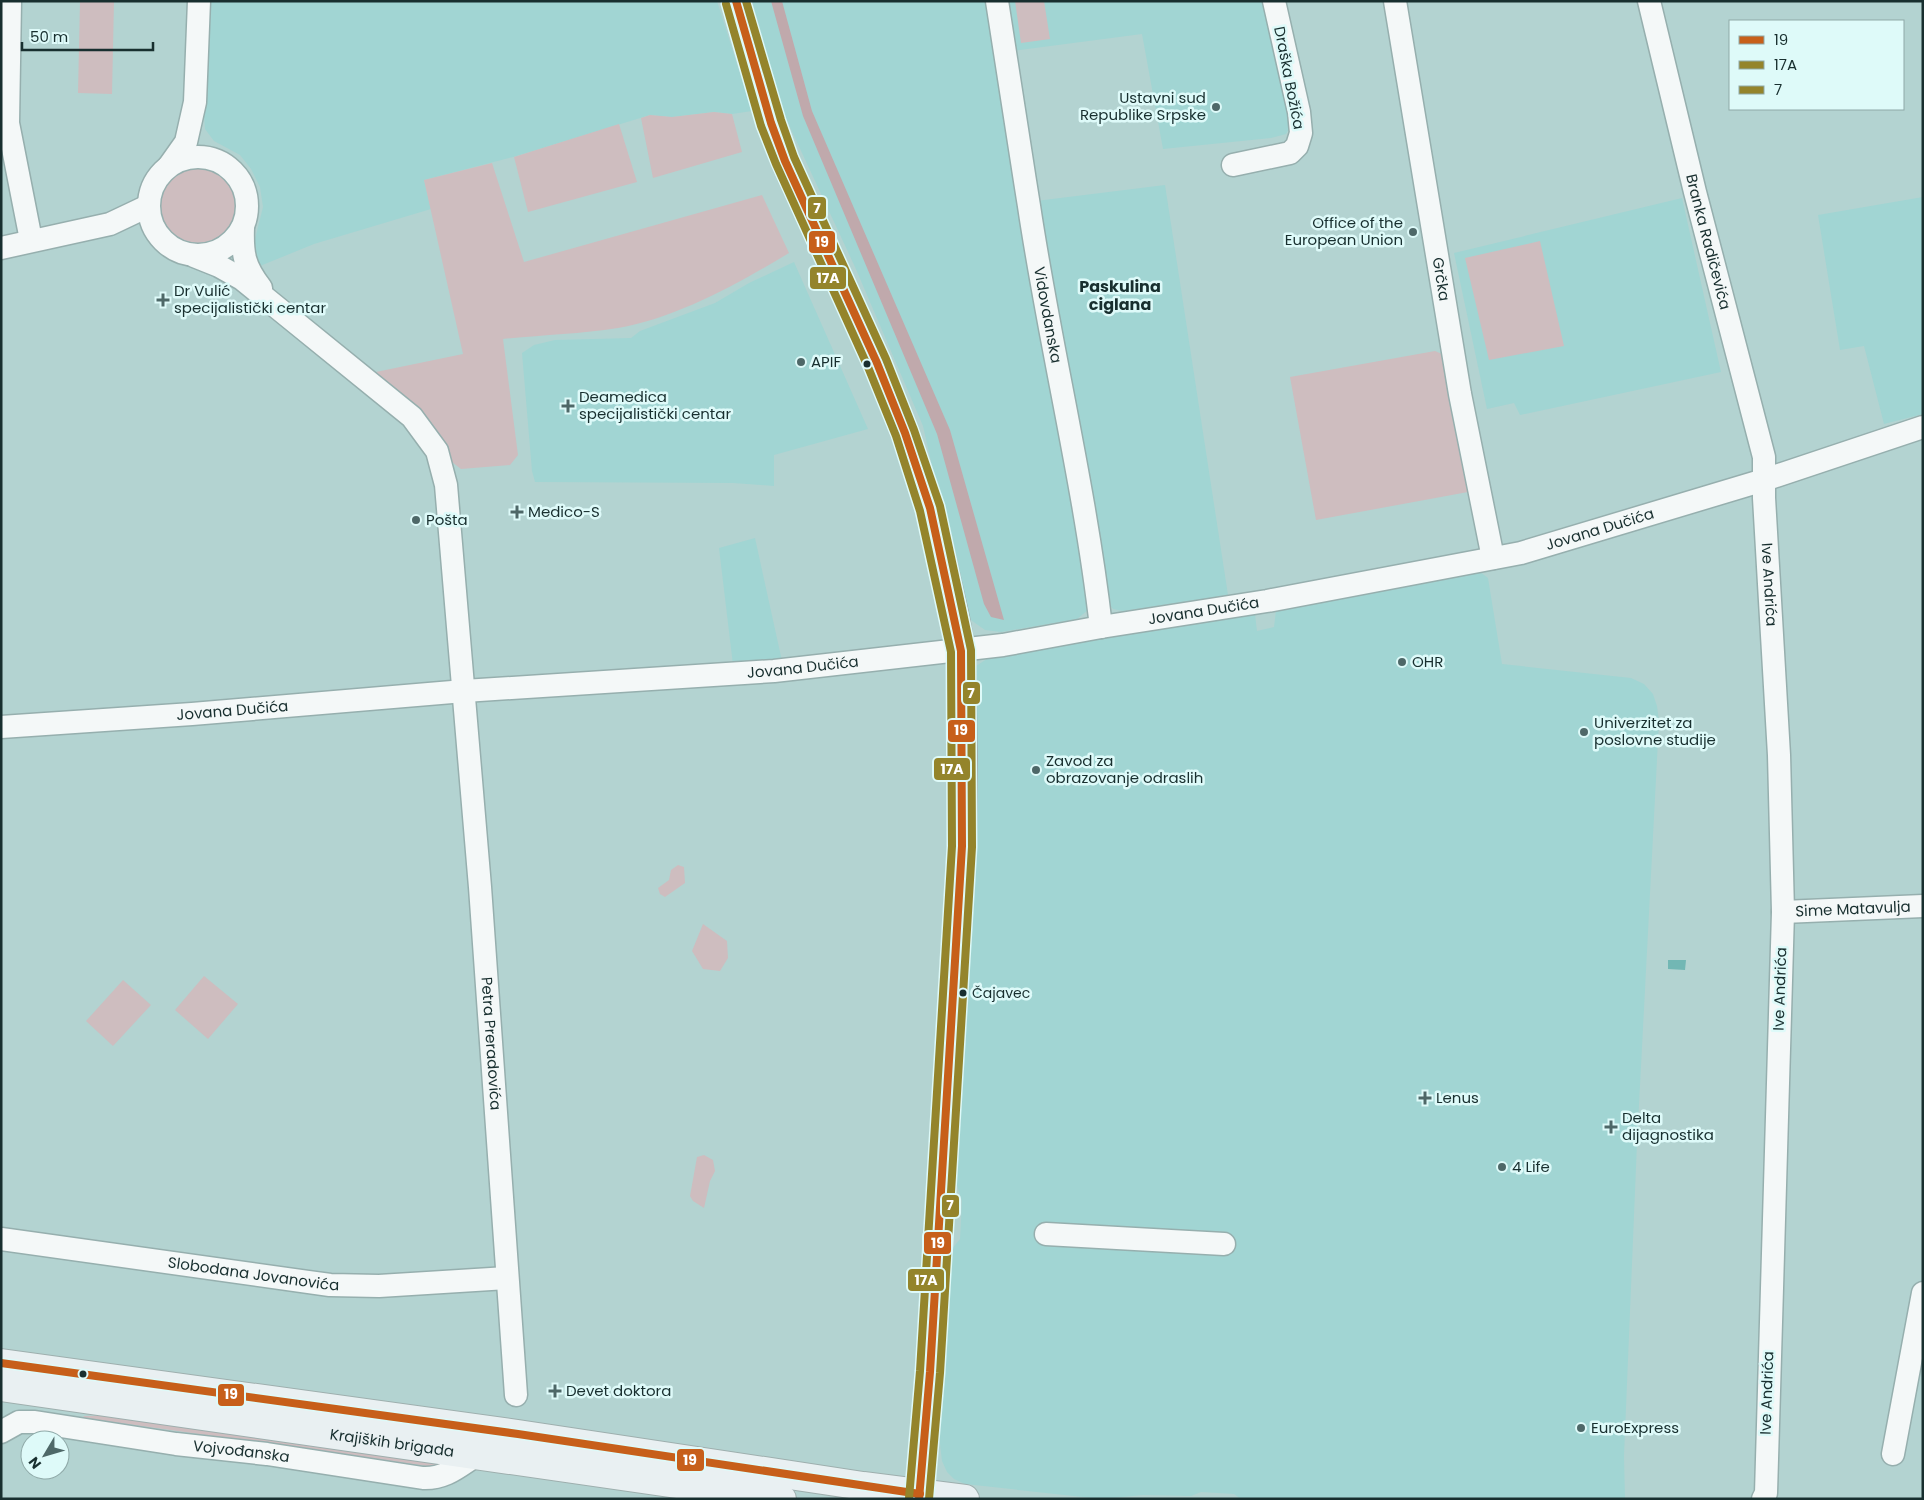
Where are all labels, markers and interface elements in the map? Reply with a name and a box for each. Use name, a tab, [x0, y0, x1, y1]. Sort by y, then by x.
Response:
scale bar	[22, 20, 154, 52]
legend	[1729, 20, 1904, 110]
street label: Draška Božića	[1269, 25, 1310, 131]
text: 50 m	[30, 26, 68, 47]
text: 19	[1774, 29, 1788, 50]
text: 17A	[1774, 54, 1797, 75]
text: 7	[1774, 79, 1782, 100]
place label: Ustavni sud Republike Srpske	[1080, 87, 1206, 125]
marker: Ustavni sud Republike Srpske	[1210, 101, 1222, 113]
street label: Branka Radičevića	[1681, 172, 1736, 312]
line badge: 7	[807, 196, 827, 220]
text: 7	[813, 198, 821, 218]
place label: Office of the European Union	[1285, 212, 1403, 250]
marker: Office of the European Union	[1407, 226, 1419, 238]
line badge: 19	[808, 230, 836, 254]
text: 19	[815, 232, 829, 252]
street label: Grčka	[1428, 256, 1455, 303]
street label: Vidovdanska	[1029, 265, 1067, 365]
line badge: 17A	[809, 266, 847, 290]
text: 17A	[816, 268, 840, 288]
district label: Paskulina ciglana	[1079, 275, 1161, 316]
place label: Dr Vulić specijalistički centar	[174, 280, 326, 318]
marker: Dr Vulić specijalistički centar	[156, 293, 170, 307]
place label: APIF	[811, 351, 841, 372]
marker: APIF	[795, 356, 807, 368]
unlabelled marker	[862, 359, 872, 369]
place label: Deamedica specijalistički centar	[579, 386, 731, 424]
marker: Deamedica specijalistički centar	[561, 399, 575, 413]
place label: Medico-S	[528, 501, 600, 522]
street label: Jovana Dučića	[1543, 503, 1656, 555]
marker: Medico-S	[510, 505, 524, 519]
place label: Pošta	[426, 509, 468, 530]
marker: Pošta	[410, 514, 422, 526]
street label: Ive Andrića	[1757, 542, 1782, 627]
street label: Jovana Dučića	[1146, 591, 1261, 629]
street label: Jovana Dučića	[746, 650, 860, 683]
place label: OHR	[1412, 651, 1443, 672]
marker: OHR	[1396, 656, 1408, 668]
line badge: 7	[962, 681, 981, 705]
text: 7	[967, 683, 975, 703]
street label: Jovana Dučića	[176, 695, 289, 725]
place label: Univerzitet za poslovne studije	[1594, 712, 1716, 750]
line badge: 19	[947, 719, 976, 743]
text: 19	[954, 720, 968, 740]
marker: Univerzitet za poslovne studije	[1578, 726, 1590, 738]
place label: Zavod za obrazovanje odraslih	[1046, 750, 1203, 788]
line badge: 17A	[933, 757, 971, 781]
text: 17A	[940, 759, 964, 779]
marker: Zavod za obrazovanje odraslih	[1030, 764, 1042, 776]
street label: Sime Matavulja	[1795, 896, 1911, 921]
street label: Ive Andrića	[1768, 947, 1791, 1031]
street label: Petra Preradovića	[476, 976, 507, 1111]
place label: Čajavec	[972, 983, 1030, 1003]
marker: Čajavec	[958, 988, 968, 998]
place label: Lenus	[1436, 1087, 1479, 1108]
marker: Lenus	[1418, 1091, 1432, 1105]
place label: Delta dijagnostika	[1622, 1107, 1714, 1145]
marker: Delta dijagnostika	[1604, 1120, 1618, 1134]
place label: 4 Life	[1512, 1156, 1550, 1177]
marker: 4 Life	[1496, 1161, 1508, 1173]
line badge: 7	[941, 1194, 960, 1218]
text: 7	[946, 1195, 954, 1215]
line badge: 19	[923, 1231, 952, 1255]
text: 19	[931, 1233, 945, 1253]
street label: Slobodana Jovanovića	[167, 1251, 339, 1295]
line badge: 17A	[907, 1268, 945, 1292]
text: 17A	[914, 1270, 938, 1290]
street label: Ive Andrića	[1755, 1351, 1778, 1435]
unlabelled marker	[78, 1369, 88, 1379]
place label: Devet doktora	[566, 1380, 671, 1401]
line badge: 19	[217, 1383, 245, 1407]
text: 19	[224, 1384, 238, 1404]
marker: Devet doktora	[548, 1384, 562, 1398]
place label: EuroExpress	[1591, 1417, 1679, 1438]
marker: EuroExpress	[1575, 1422, 1587, 1434]
street label: Krajiških brigada	[329, 1423, 455, 1462]
north arrow	[20, 1430, 70, 1480]
street label: Vojvođanska	[192, 1435, 291, 1467]
line badge: 19	[676, 1448, 705, 1472]
text: 19	[683, 1450, 697, 1470]
text: N	[24, 1453, 46, 1473]

